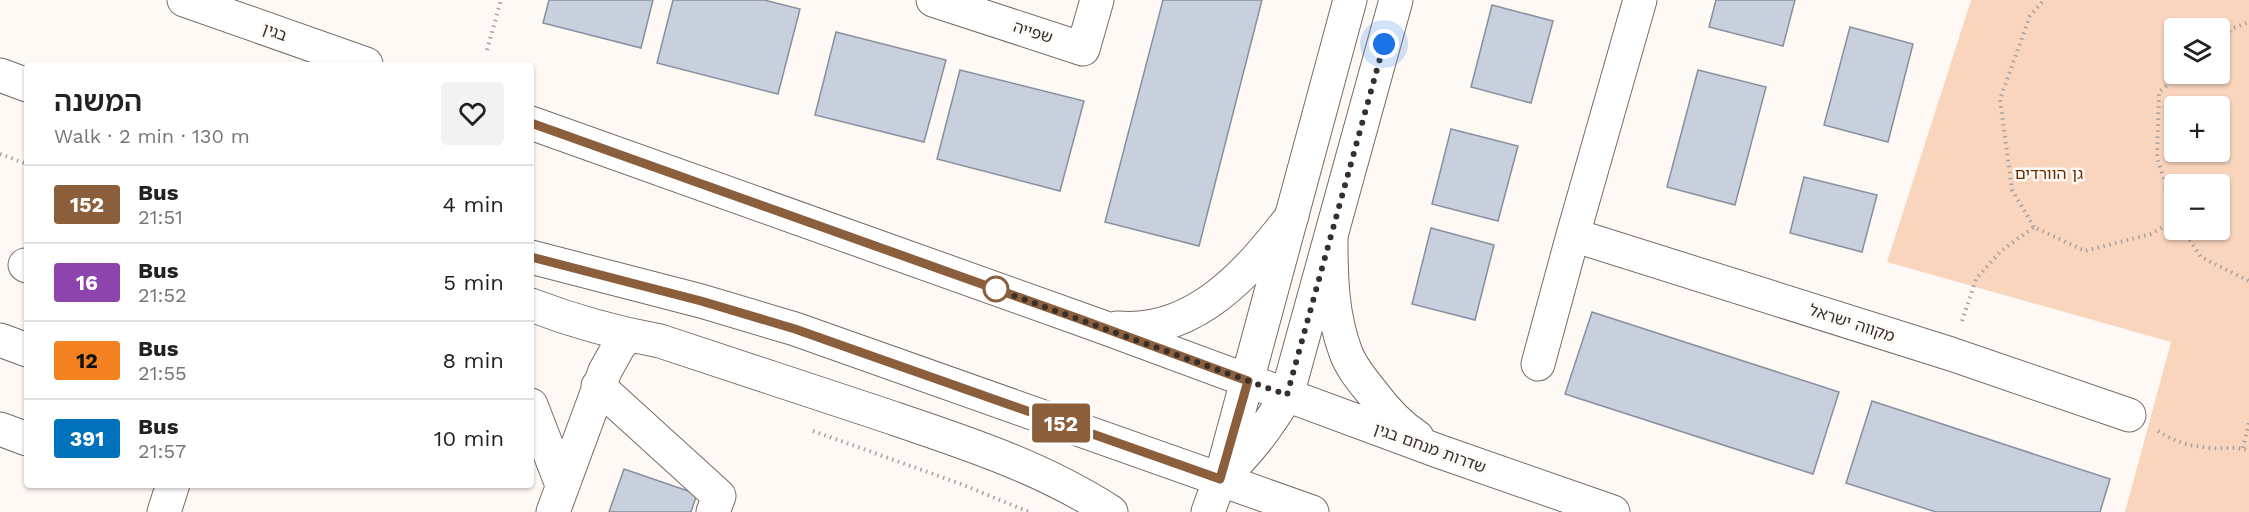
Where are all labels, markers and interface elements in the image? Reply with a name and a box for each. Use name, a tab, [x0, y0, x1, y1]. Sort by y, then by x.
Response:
street label: שפייה	[1011, 17, 1055, 47]
map controls	[2164, 18, 2230, 240]
button: layers	[2164, 18, 2230, 84]
street label: בגין	[260, 19, 290, 45]
your location	[1369, 29, 1399, 59]
button: heart	[441, 82, 504, 145]
text: המשנה	[54, 85, 142, 118]
button: +	[2164, 96, 2230, 162]
text: Walk · 2 min · 130 m	[54, 124, 250, 148]
park label: גן הוורדים	[2015, 164, 2083, 183]
button: −	[2164, 174, 2230, 240]
text: Bus	[138, 180, 178, 205]
text: 152	[70, 192, 104, 217]
text: 4 min	[443, 192, 504, 217]
text: 21:51	[138, 205, 183, 229]
text: Bus	[138, 258, 178, 283]
text: 16	[76, 270, 98, 295]
text: 5 min	[443, 270, 504, 295]
unlabelled marker	[983, 276, 1009, 302]
text: 21:52	[138, 283, 187, 307]
street label: מקווה ישראל	[1807, 300, 1897, 346]
text: Bus	[138, 336, 178, 361]
text: 12	[76, 348, 98, 373]
text: 8 min	[443, 348, 504, 373]
text: 21:55	[138, 361, 187, 385]
line badge: 152	[1026, 404, 1096, 442]
text: 152	[1044, 411, 1078, 436]
text: Bus	[138, 414, 178, 439]
street label: שדרות מנחם בגין	[1371, 419, 1489, 477]
text: 391	[70, 426, 104, 451]
text: 10 min	[434, 426, 504, 451]
text: 21:57	[138, 439, 186, 463]

